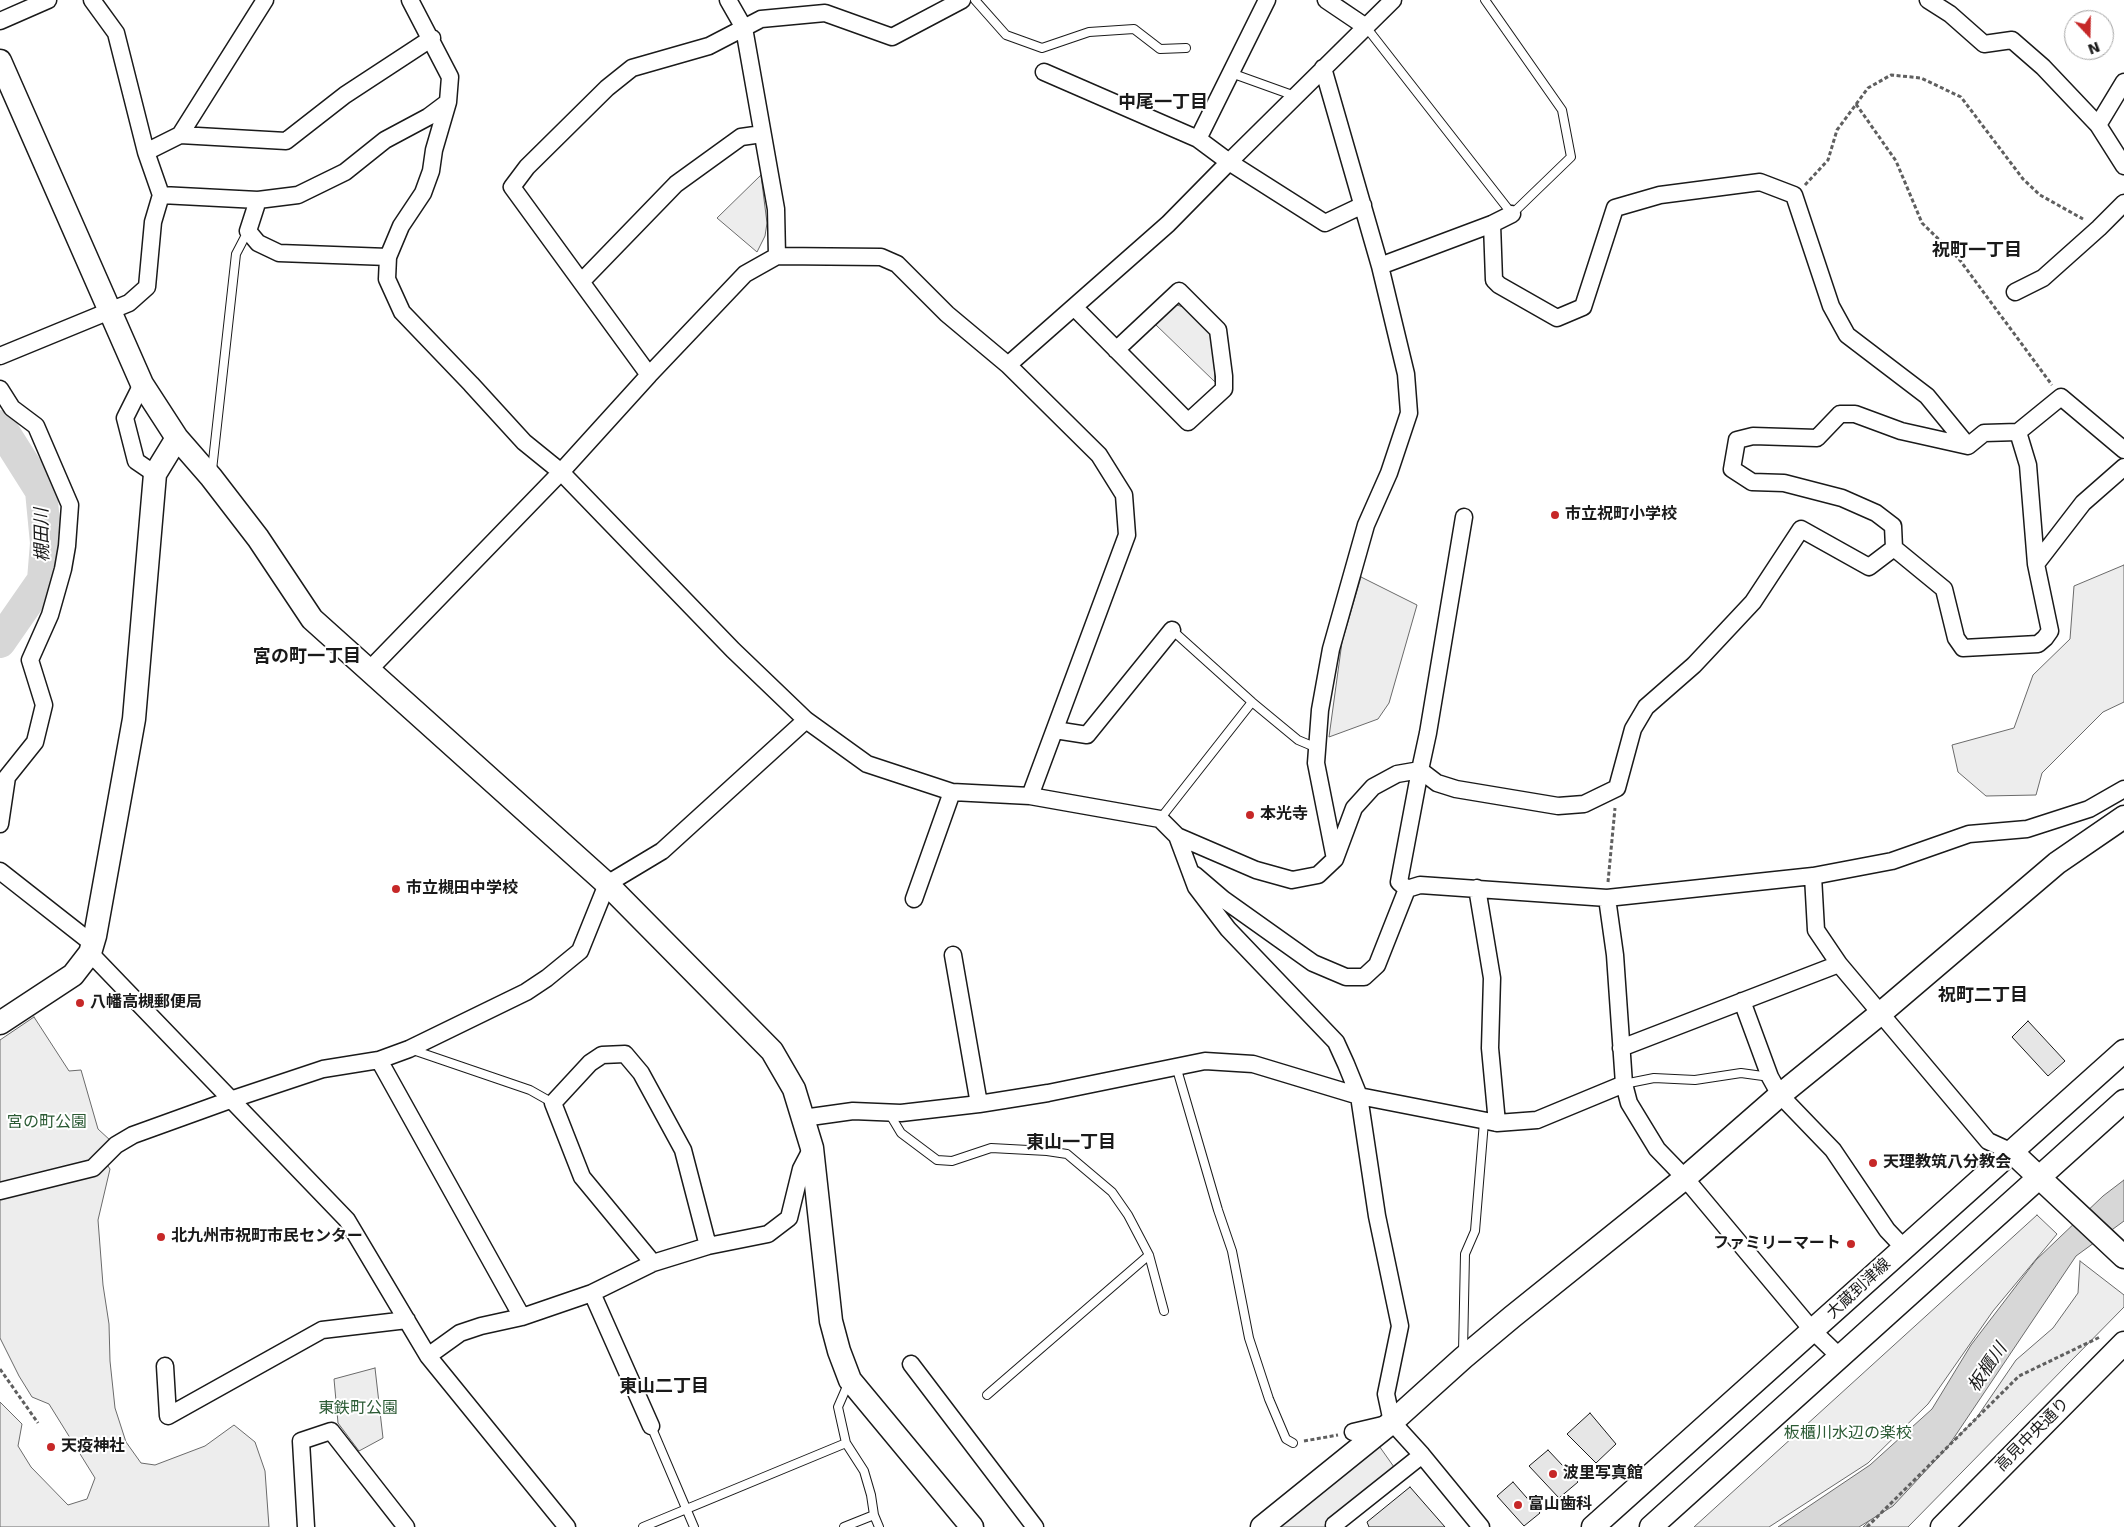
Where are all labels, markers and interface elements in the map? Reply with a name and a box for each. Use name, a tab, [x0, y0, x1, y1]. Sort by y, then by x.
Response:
north arrow	[2064, 10, 2114, 60]
text: N	[2086, 39, 2102, 58]
district label: 中尾一丁目	[1118, 92, 1208, 114]
district label: 祝町一丁目	[1932, 240, 2022, 262]
place label: 市立祝町小学校	[1565, 505, 1677, 525]
water label: 槻田川	[32, 508, 54, 562]
marker: 市立祝町小学校	[1549, 509, 1561, 521]
district label: 宮の町一丁目	[253, 646, 361, 668]
place label: 本光寺	[1260, 805, 1308, 825]
marker: 本光寺	[1244, 809, 1256, 821]
place label: 市立槻田中学校	[406, 879, 518, 899]
marker: 市立槻田中学校	[390, 883, 402, 895]
district label: 祝町二丁目	[1938, 985, 2028, 1007]
place label: 八幡高槻郵便局	[90, 993, 202, 1013]
marker: 八幡高槻郵便局	[74, 997, 86, 1009]
park label: 宮の町公園	[7, 1113, 87, 1133]
district label: 東山一丁目	[1026, 1132, 1116, 1154]
place label: 天理教筑八分教会	[1883, 1153, 2011, 1173]
marker: 天理教筑八分教会	[1867, 1157, 1879, 1169]
place label: 北九州市祝町市民センター	[171, 1227, 363, 1247]
marker: 北九州市祝町市民センター	[155, 1231, 167, 1243]
place label: ファミリーマート	[1713, 1234, 1841, 1254]
marker: ファミリーマート	[1845, 1238, 1857, 1250]
street label: 大蔵到津線	[1823, 1255, 1895, 1323]
water label: 板櫃川	[1964, 1340, 2012, 1396]
district label: 東山二丁目	[619, 1376, 709, 1398]
street label: 高見中央通り	[1992, 1394, 2074, 1476]
park label: 東鉄町公園	[318, 1399, 398, 1419]
park label: 板櫃川水辺の楽校	[1784, 1424, 1912, 1444]
place label: 天疫神社	[61, 1437, 125, 1457]
marker: 天疫神社	[45, 1441, 57, 1453]
place label: 波里写真館	[1563, 1464, 1643, 1484]
marker: 波里写真館	[1547, 1468, 1559, 1480]
place label: 富山歯科	[1528, 1495, 1592, 1515]
marker: 富山歯科	[1512, 1499, 1524, 1511]

